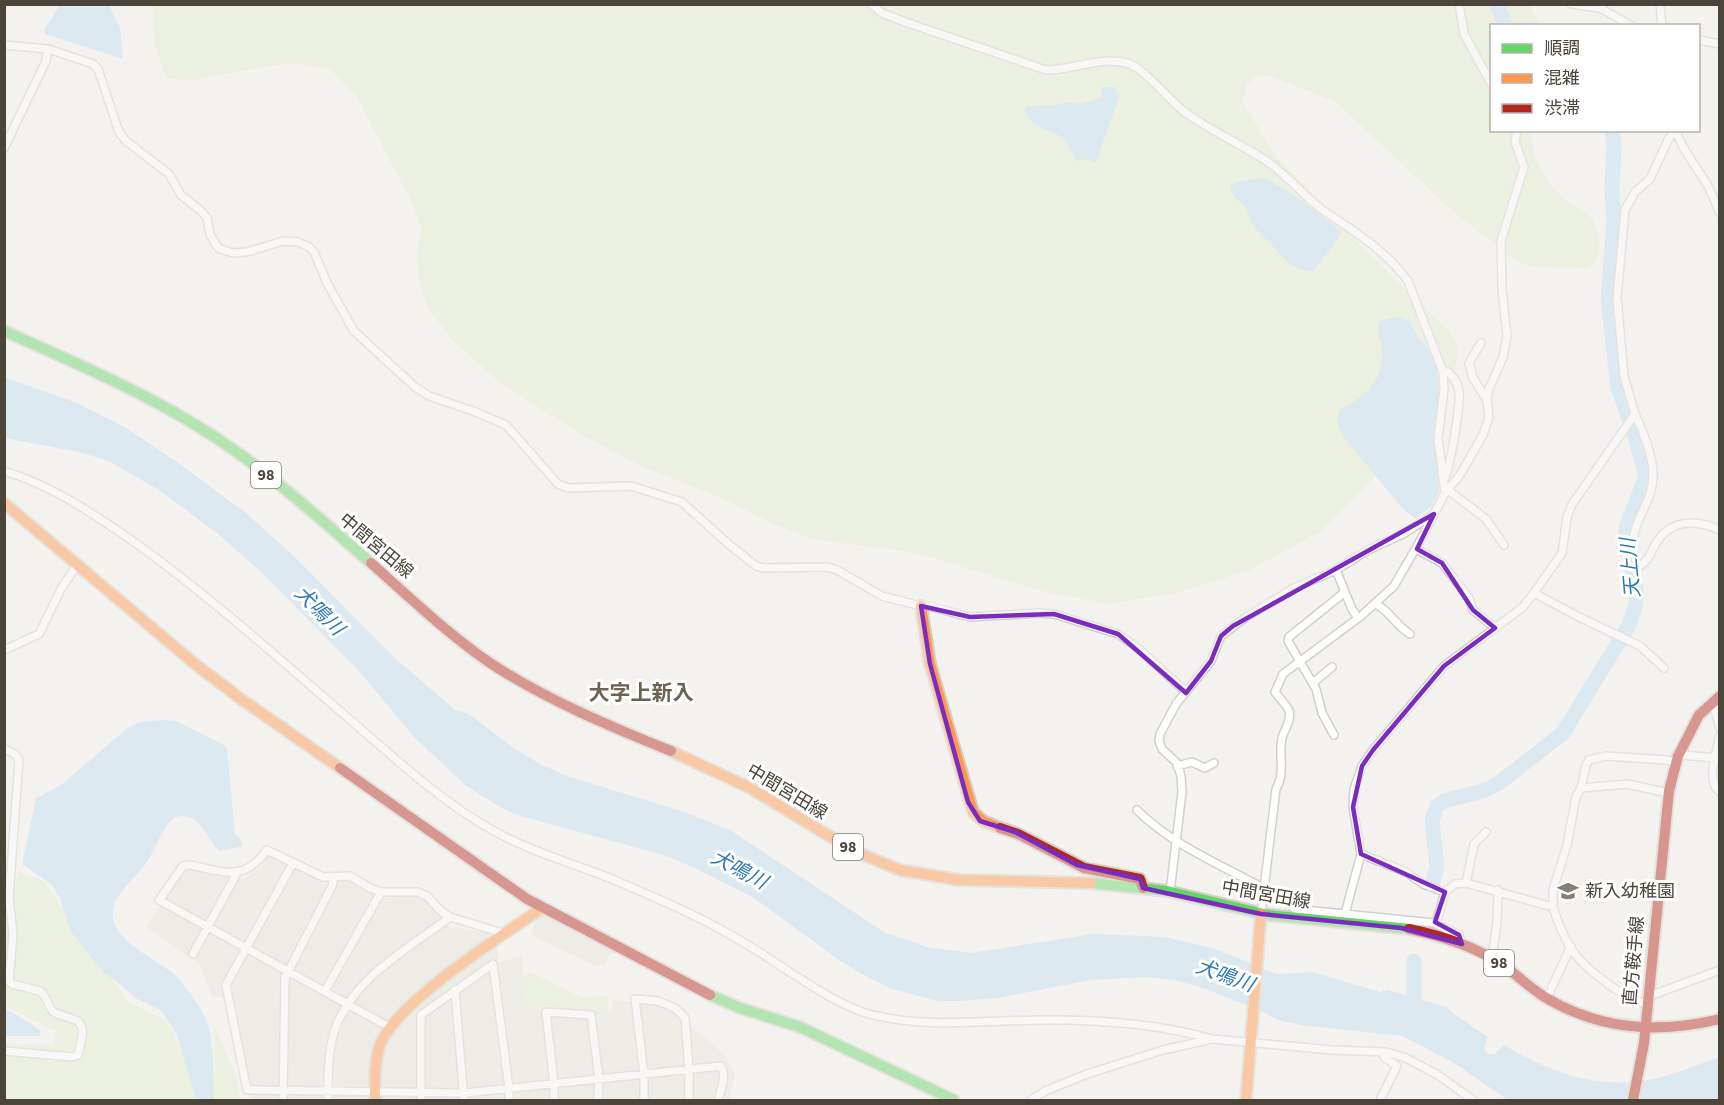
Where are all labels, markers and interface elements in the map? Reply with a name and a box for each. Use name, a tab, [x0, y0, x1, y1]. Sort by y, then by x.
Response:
legend	[1490, 24, 1700, 132]
text: 順調	[1544, 36, 1580, 61]
text: 混雑	[1544, 66, 1580, 91]
text: 渋滞	[1544, 96, 1580, 121]
road number: 98	[251, 462, 281, 488]
street label: 中間宮田線	[333, 507, 419, 585]
water label: 天上川	[1614, 535, 1648, 599]
water label: 犬鳴川	[288, 580, 352, 644]
district label: 大字上新入	[589, 678, 694, 708]
street label: 中間宮田線	[742, 758, 832, 826]
road number: 98	[833, 834, 863, 860]
water label: 犬鳴川	[706, 844, 774, 897]
street label: 中間宮田線	[1220, 875, 1312, 915]
school or university icon: 新入幼稚園	[1556, 879, 1580, 903]
place label: 新入幼稚園	[1585, 879, 1675, 904]
street label: 直方鞍手線	[1618, 915, 1650, 1007]
road number: 98	[1484, 950, 1514, 976]
water label: 犬鳴川	[1192, 953, 1260, 1000]

